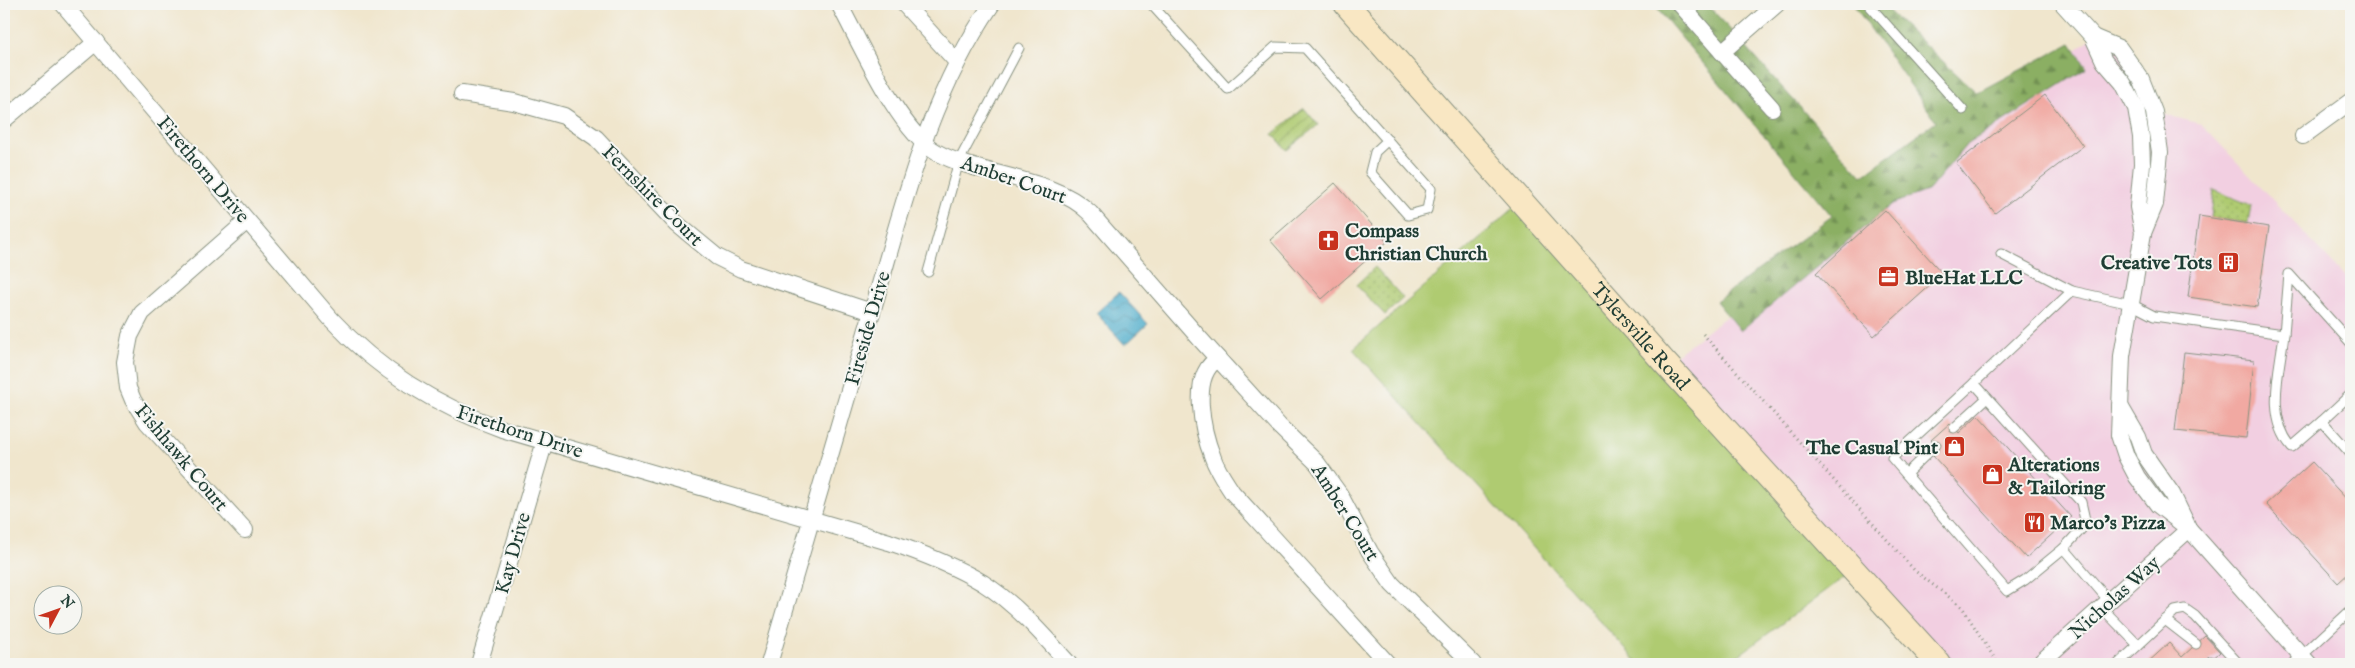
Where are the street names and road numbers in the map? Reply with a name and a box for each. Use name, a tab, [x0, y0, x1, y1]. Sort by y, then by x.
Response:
street label: Firethorn Drive	[151, 111, 255, 228]
street label: Fernshire Court	[596, 140, 708, 252]
street label: Amber Court	[956, 150, 1070, 210]
street label: Fireside Drive	[840, 268, 897, 388]
street label: Tylersville Road	[1585, 278, 1695, 396]
street label: Fishhawk Court	[129, 399, 233, 517]
street label: Firethorn Drive	[453, 400, 586, 465]
street label: Amber Court	[1304, 459, 1385, 566]
street label: Kay Drive	[490, 510, 537, 597]
street label: Nicholas Way	[2064, 551, 2166, 646]

